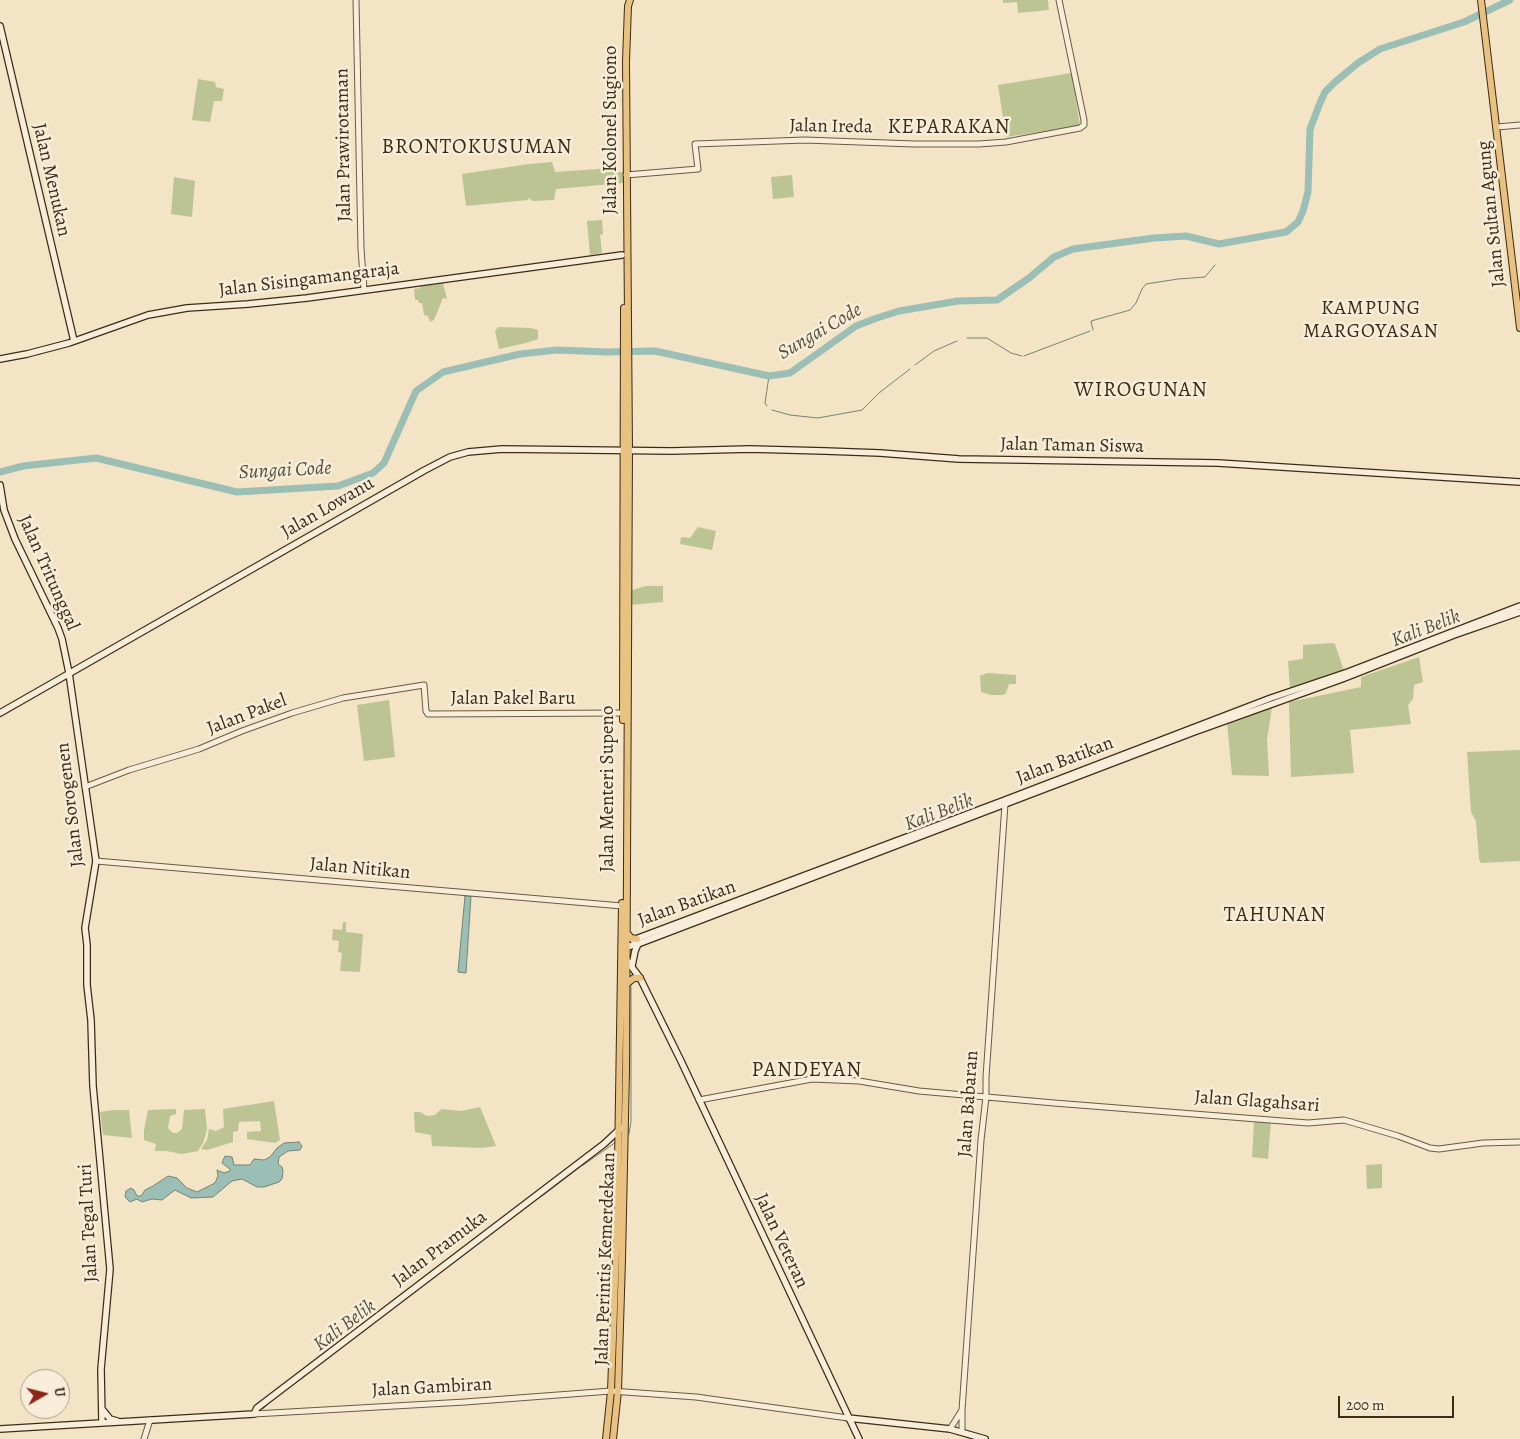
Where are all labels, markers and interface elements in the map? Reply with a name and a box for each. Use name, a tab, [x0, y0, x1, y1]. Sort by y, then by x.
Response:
street label: Jalan Kolonel Sugiono	[600, 46, 622, 214]
street label: Jalan Prawirotaman	[331, 68, 357, 222]
street label: Jalan Ireda	[789, 115, 873, 139]
district label: KEPARAKAN	[886, 115, 1012, 141]
street label: Jalan Menukan	[27, 121, 75, 239]
district label: BRONTOKUSUMAN	[380, 135, 574, 161]
street label: Jalan Sultan Agung	[1473, 140, 1511, 288]
street label: Jalan Sisingamangaraja	[217, 258, 401, 302]
district label: KAMPUNG MARGOYASAN	[1302, 297, 1440, 344]
water label: Sungai Code	[774, 298, 866, 366]
district label: WIROGUNAN	[1073, 378, 1209, 404]
street label: Jalan Taman Siswa	[1000, 433, 1144, 459]
water label: Sungai Code	[238, 457, 332, 485]
street label: Jalan Lowanu	[277, 472, 379, 544]
street label: Jalan Tritunggal	[12, 512, 84, 634]
water label: Kali Belik	[1388, 605, 1464, 653]
street label: Jalan Pakel Baru	[451, 688, 575, 710]
street label: Jalan Pakel	[204, 689, 290, 741]
street label: Jalan Menteri Supeno	[597, 706, 619, 872]
street label: Jalan Batikan	[1013, 732, 1117, 790]
street label: Jalan Sorogenen	[52, 741, 90, 869]
water label: Kali Belik	[901, 789, 977, 837]
street label: Jalan Nitikan	[309, 853, 411, 885]
street label: Jalan Batikan	[635, 876, 739, 932]
district label: TAHUNAN	[1223, 903, 1327, 929]
street label: Jalan Babaran	[954, 1050, 984, 1158]
district label: PANDEYAN	[751, 1058, 863, 1084]
street label: Jalan Glagahsari	[1194, 1086, 1320, 1118]
street label: Jalan Perintis Kemerdekaan	[591, 1152, 621, 1366]
street label: Jalan Tegal Turi	[75, 1163, 103, 1283]
street label: Jalan Veteran	[749, 1190, 813, 1292]
street label: Jalan Pramuka	[388, 1206, 492, 1292]
water label: Kali Belik	[309, 1295, 381, 1357]
north arrow	[20, 1369, 70, 1419]
street label: Jalan Gambiran	[371, 1373, 493, 1403]
text: U	[49, 1386, 69, 1398]
scale bar	[1340, 1386, 1456, 1418]
text: 200 m	[1346, 1395, 1385, 1415]

